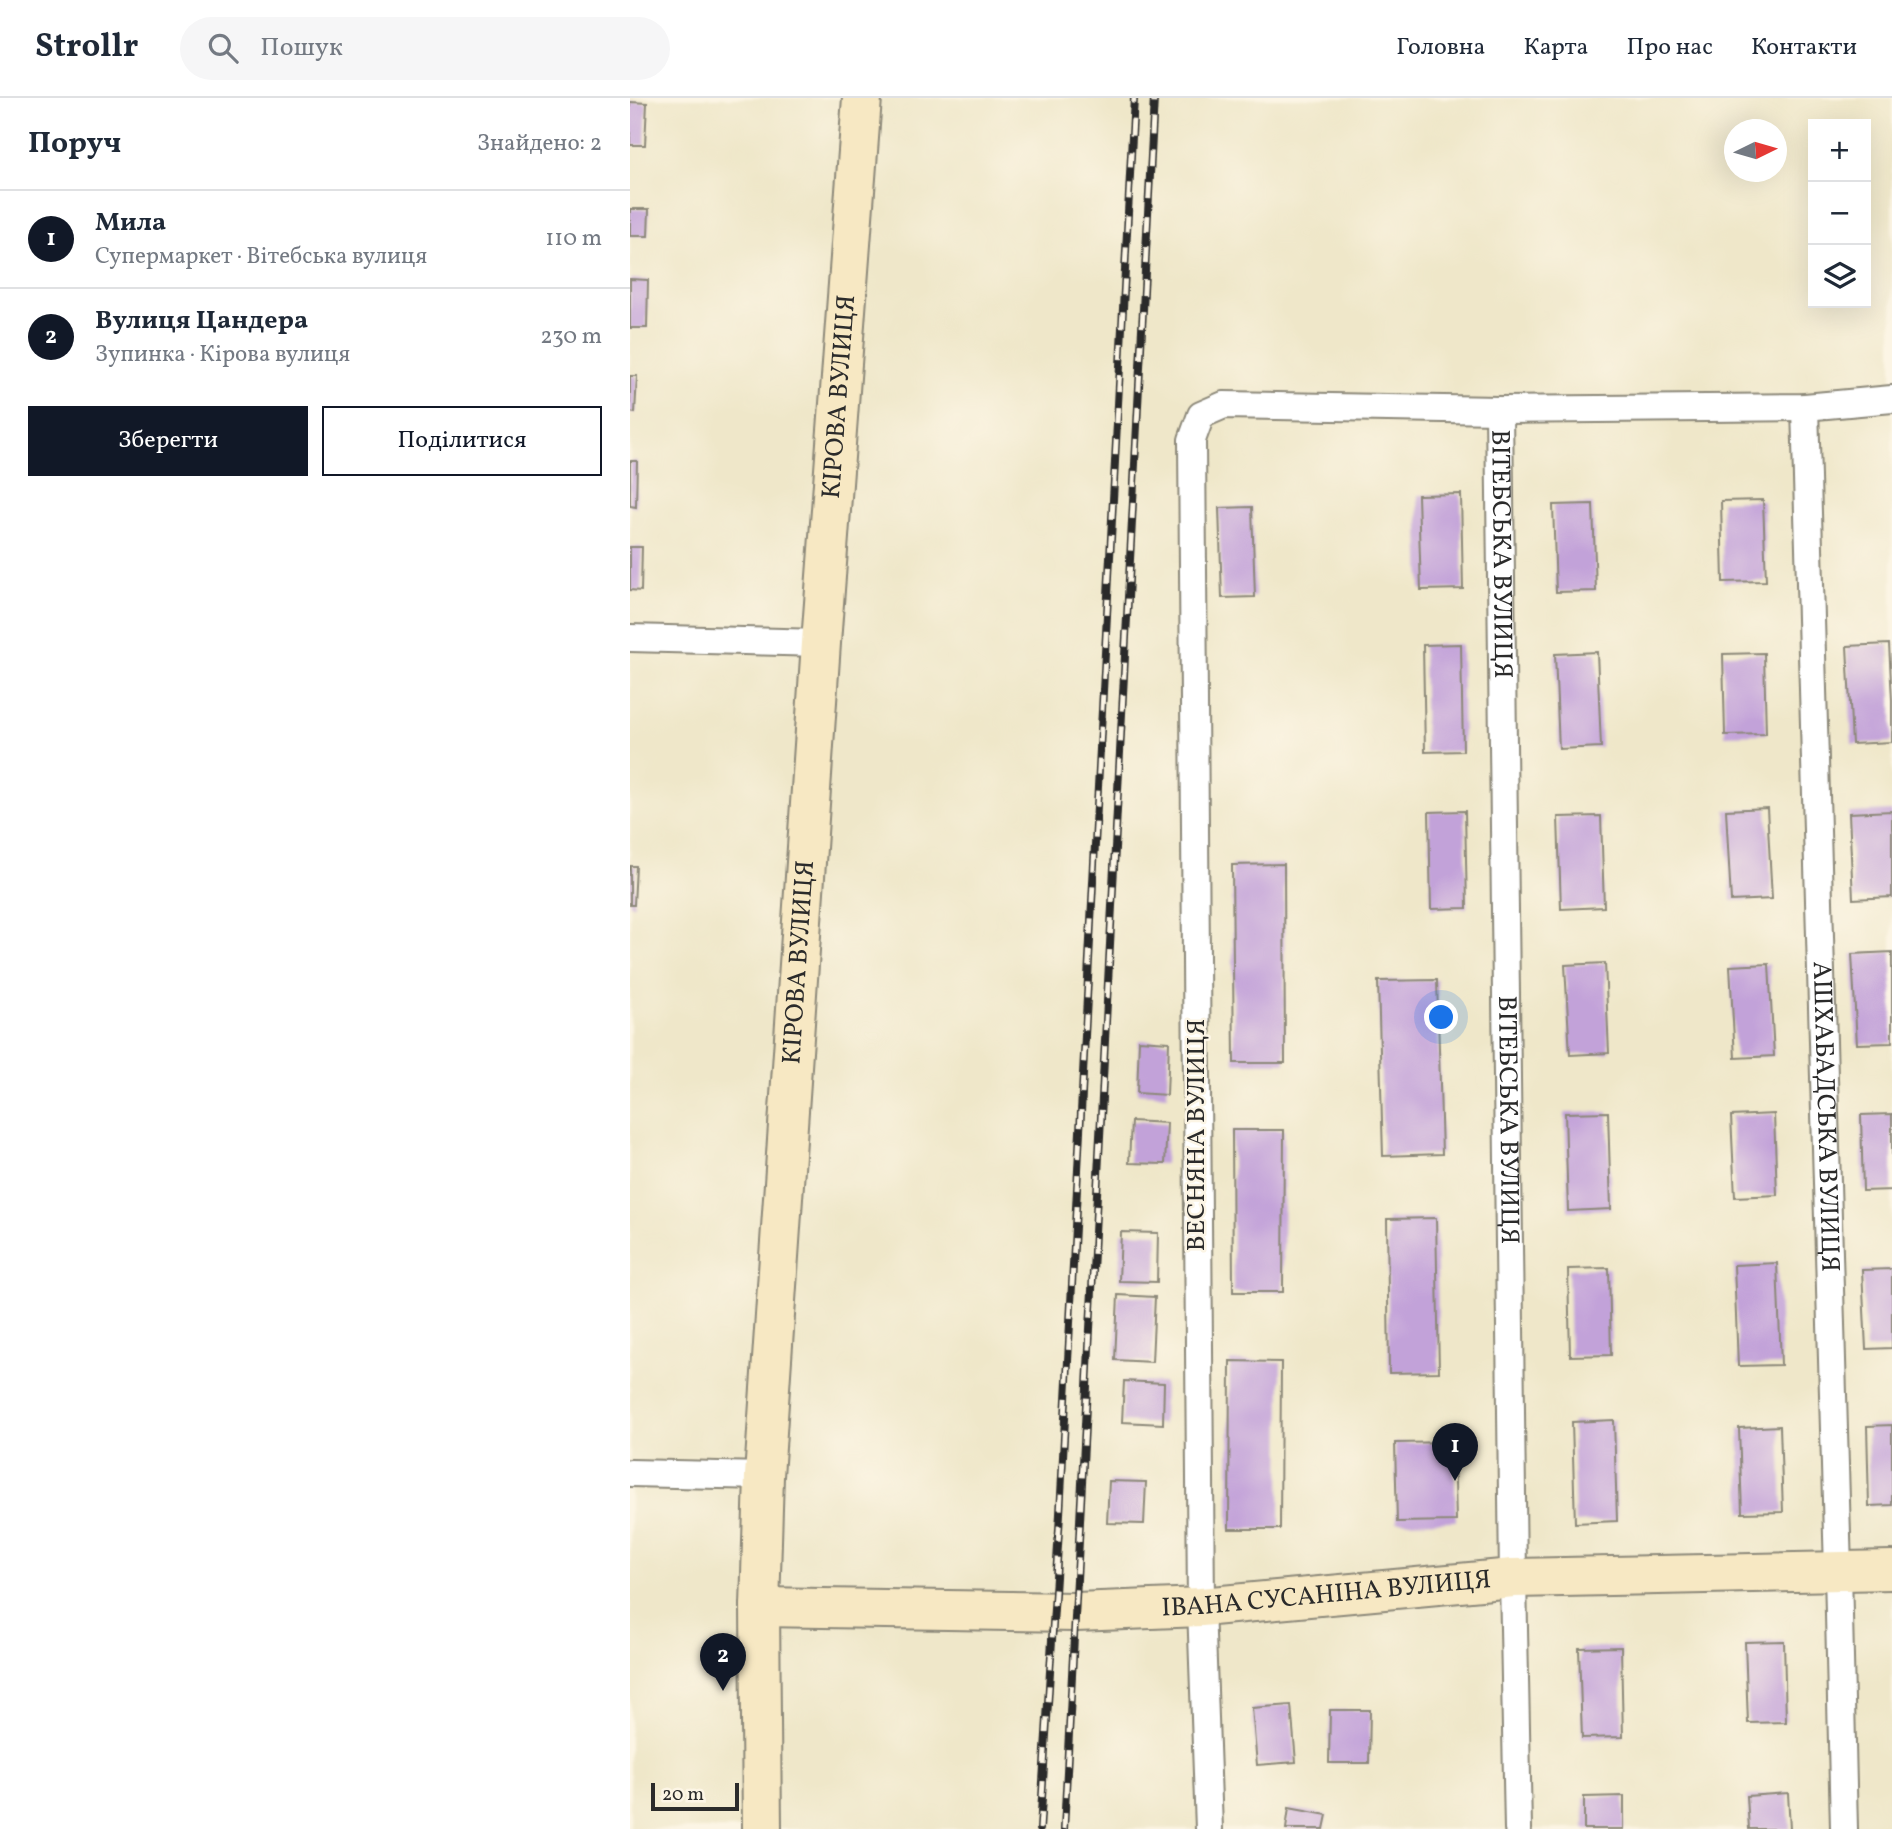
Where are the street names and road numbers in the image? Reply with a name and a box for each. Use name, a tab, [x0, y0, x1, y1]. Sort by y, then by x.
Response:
street label: КІРОВА ВУЛИЦЯ	[814, 293, 865, 500]
street label: ВІТЕБСЬКА ВУЛИЦЯ	[1481, 429, 1520, 679]
street label: КІРОВА ВУЛИЦЯ	[774, 859, 824, 1066]
street label: АШХАБАДСЬКА ВУЛИЦЯ	[1803, 961, 1848, 1273]
street label: ВІТЕБСЬКА ВУЛИЦЯ	[1488, 995, 1527, 1245]
street label: ВЕСНЯНА ВУЛИЦЯ	[1179, 1019, 1215, 1251]
street label: ІВАНА СУСАНІНА ВУЛИЦЯ	[1161, 1562, 1493, 1627]

